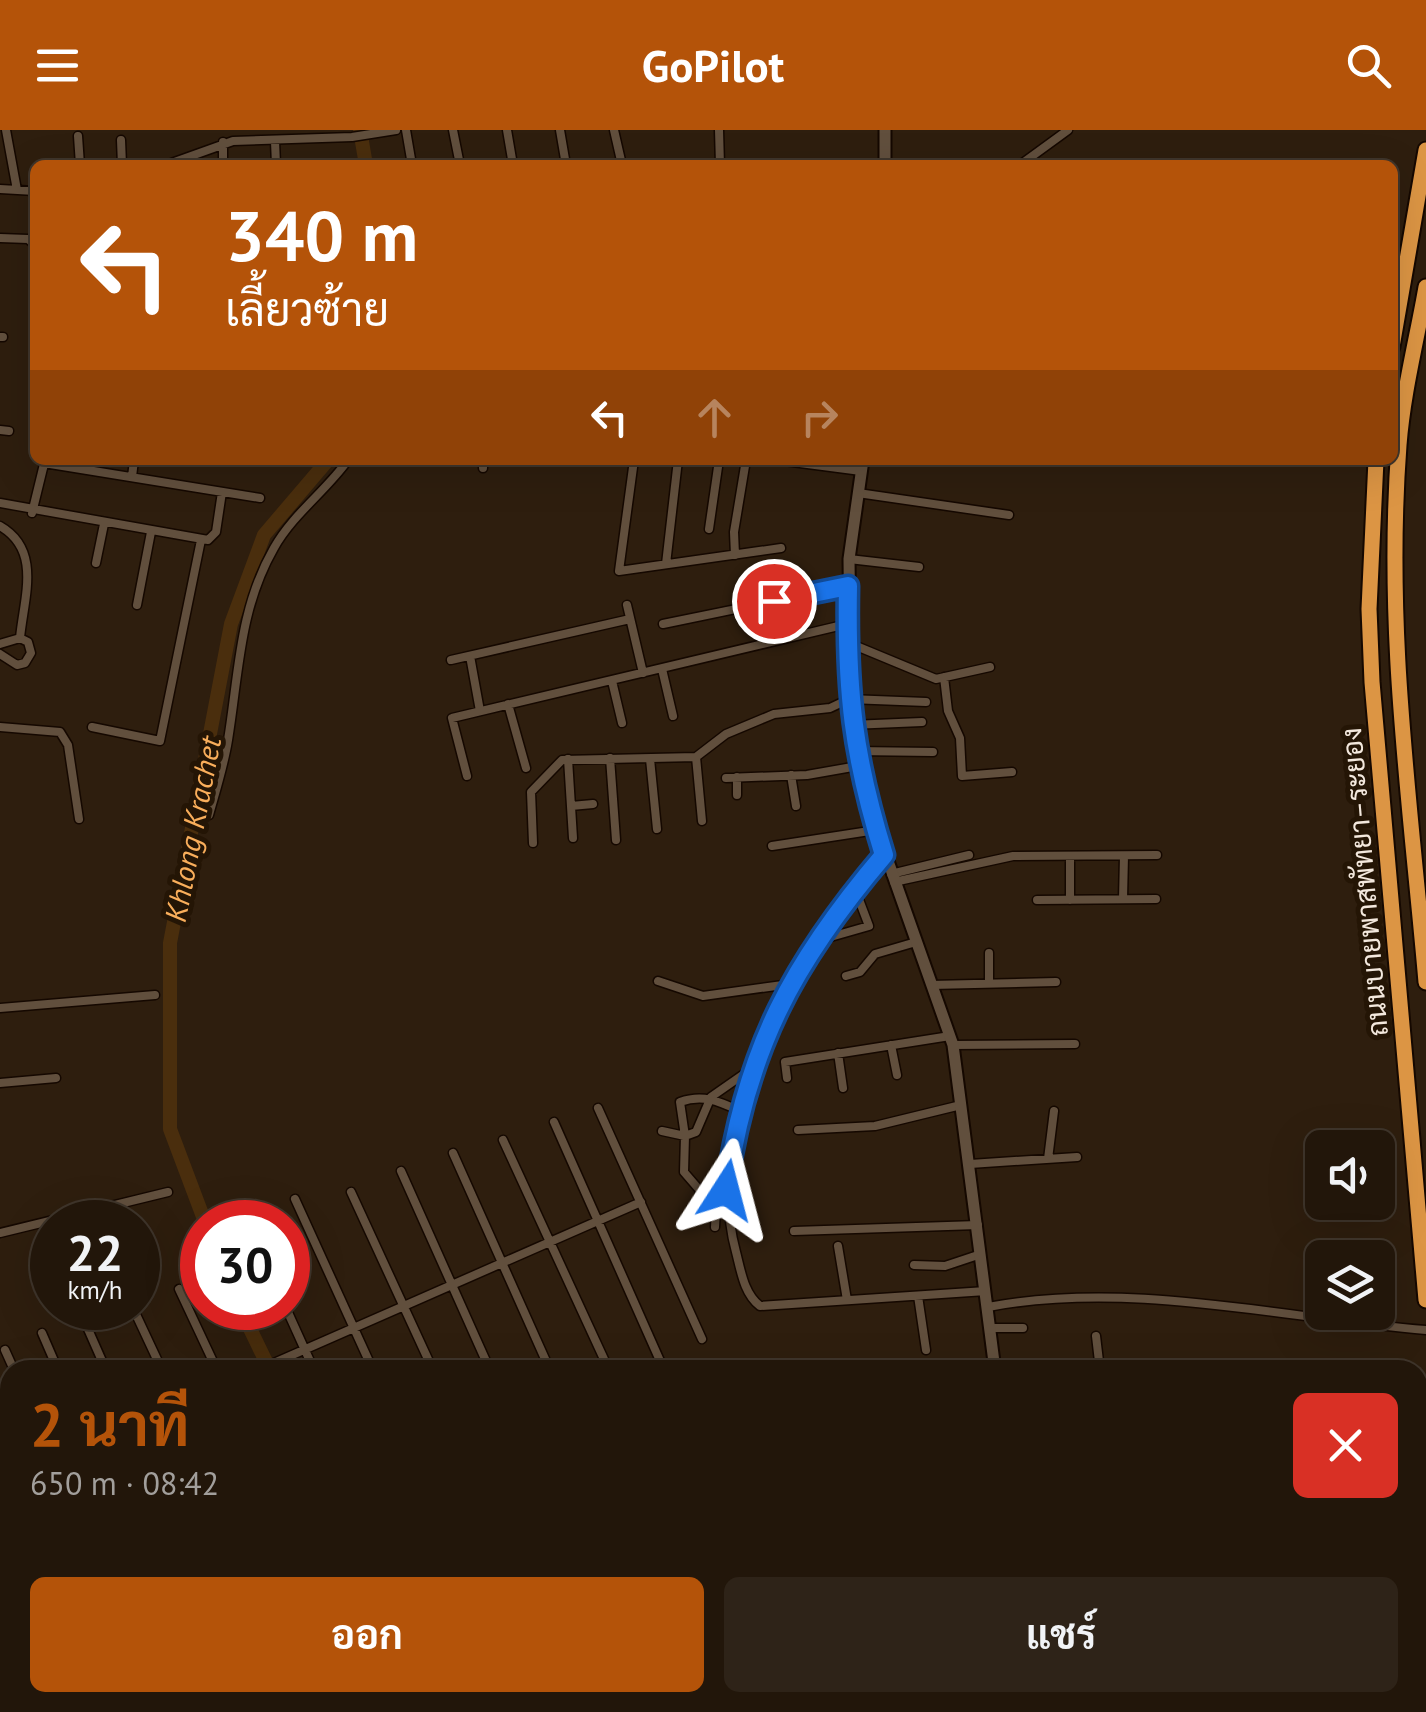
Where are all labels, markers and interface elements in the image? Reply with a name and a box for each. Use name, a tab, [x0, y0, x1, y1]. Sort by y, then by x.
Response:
text: GoPilot	[642, 36, 784, 94]
icon: menu	[30, 38, 85, 93]
icon: search	[1341, 38, 1396, 93]
text: 340 m	[225, 190, 418, 280]
icon: left	[60, 200, 190, 330]
text: เลี้ยวซ้าย	[225, 280, 389, 338]
icon: left	[582, 390, 637, 445]
icon: ahead	[687, 390, 742, 445]
icon: right	[792, 390, 847, 445]
pin	[732, 559, 817, 644]
icon: arrive	[747, 574, 802, 629]
street label: ถนนบายพาสพัทยา–ระยอง	[1332, 726, 1396, 1038]
water label: Khlong Krachet	[155, 732, 229, 925]
map controls	[1305, 1130, 1395, 1330]
button: sound	[1305, 1130, 1395, 1220]
position arrow	[674, 1138, 778, 1242]
speed limit sign: 30	[180, 1200, 310, 1330]
text: 22	[67, 1220, 123, 1285]
button: layers	[1305, 1240, 1395, 1330]
text: km/h	[68, 1274, 122, 1306]
text: 2 นาที	[30, 1385, 189, 1463]
button: close	[1293, 1393, 1398, 1498]
text: 650 m · 08:42	[30, 1462, 219, 1504]
button: ออก	[30, 1577, 704, 1692]
button: แชร์	[724, 1577, 1398, 1692]

